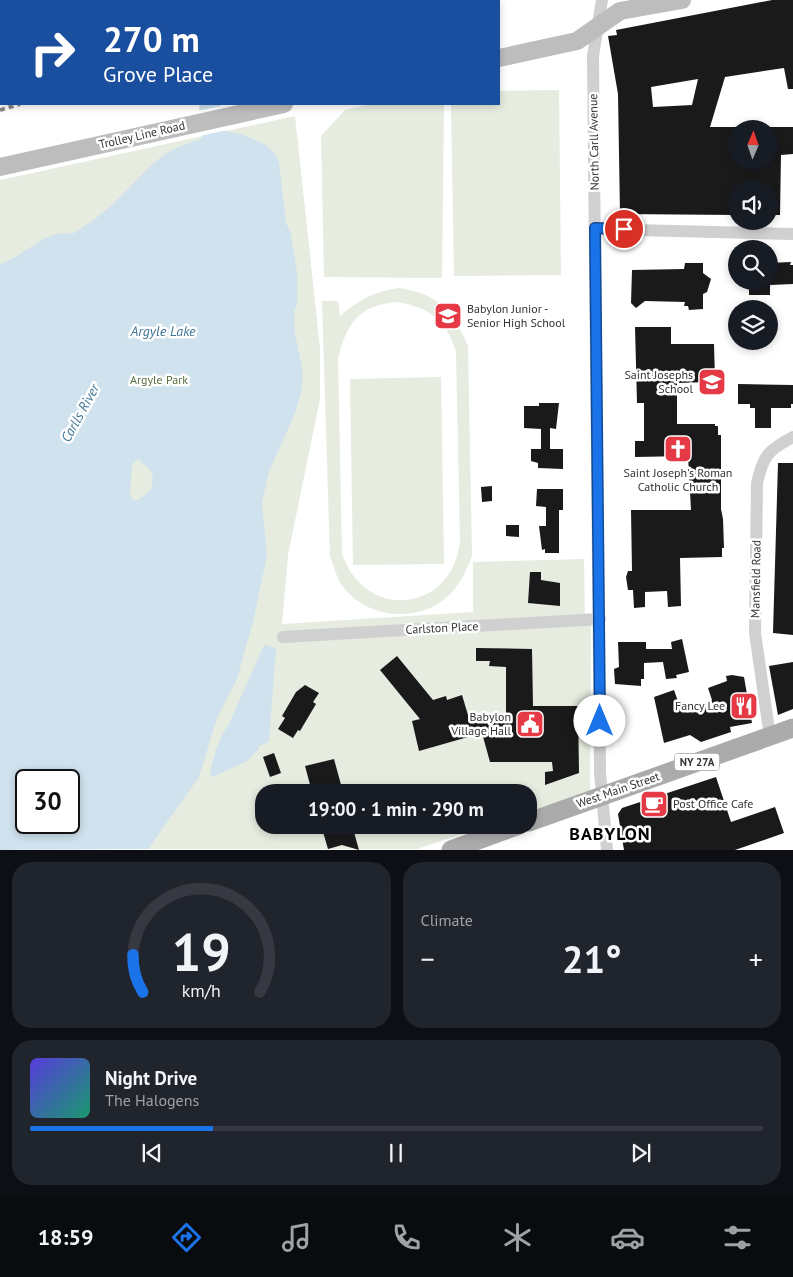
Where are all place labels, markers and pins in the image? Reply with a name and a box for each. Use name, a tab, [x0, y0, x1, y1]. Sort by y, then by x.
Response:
pin	[603, 208, 645, 250]
school or university icon: Babylon Junior - Senior High School	[433, 301, 463, 331]
place label: Babylon Junior - Senior High School	[467, 301, 566, 330]
place label: Saint Josephs School	[624, 367, 693, 396]
school or university icon: Saint Josephs School	[697, 367, 727, 397]
church icon: Saint Joseph's Roman Catholic Church	[663, 434, 693, 464]
place label: Saint Joseph's Roman Catholic Church	[624, 465, 732, 494]
restaurant icon: Fancy Lee	[729, 691, 759, 721]
place label: Fancy Lee	[675, 698, 725, 713]
place label: Babylon Village Hall	[450, 709, 511, 738]
public building icon: Babylon Village Hall	[515, 709, 545, 739]
cafe icon: Post Office Cafe	[639, 789, 669, 819]
place label: Post Office Cafe	[673, 796, 753, 811]

